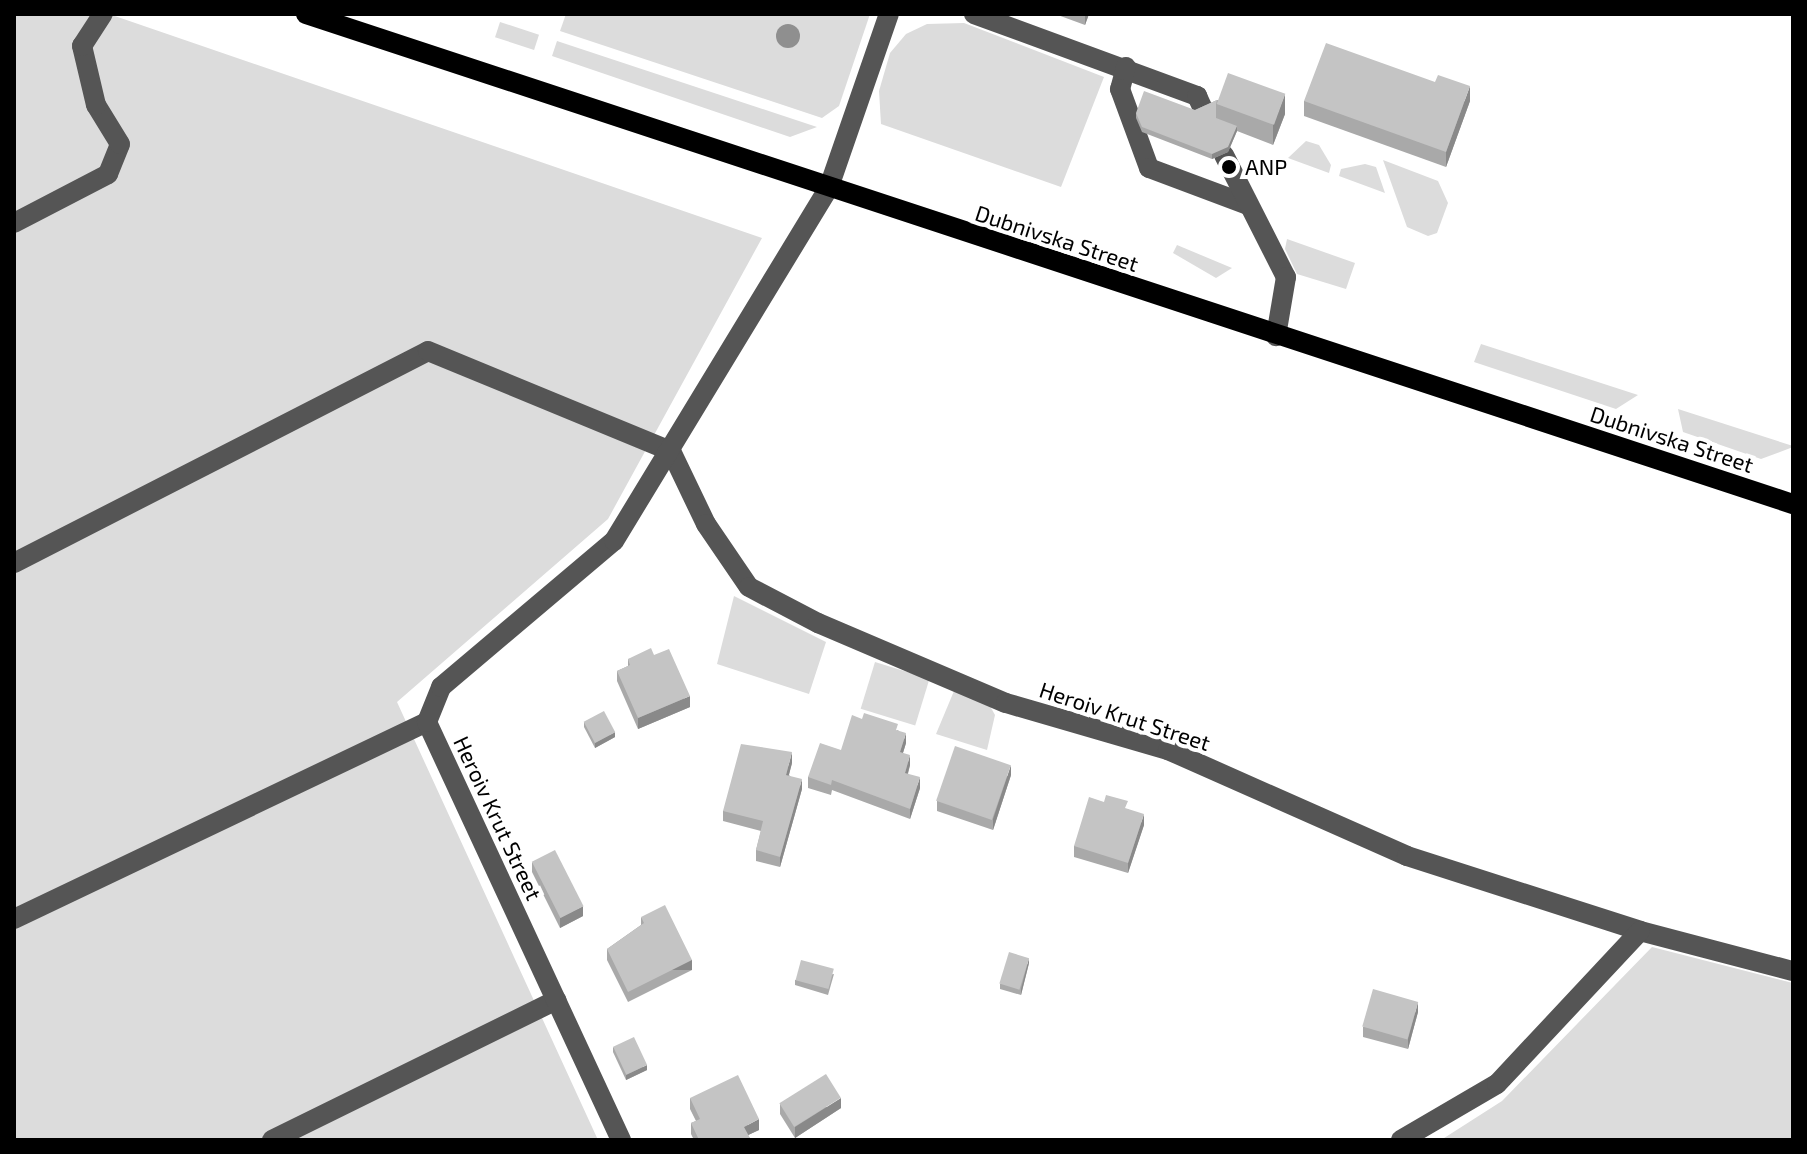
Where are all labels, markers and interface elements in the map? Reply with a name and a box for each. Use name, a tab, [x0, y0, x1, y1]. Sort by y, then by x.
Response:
place label: ANP	[1245, 154, 1287, 180]
marker: ANP	[1220, 158, 1238, 176]
street label: Dubnivska Street	[972, 199, 1142, 277]
street label: Dubnivska Street	[1587, 400, 1757, 478]
street label: Heroiv Krut Street	[1036, 676, 1214, 756]
street label: Heroiv Krut Street	[448, 732, 548, 904]

